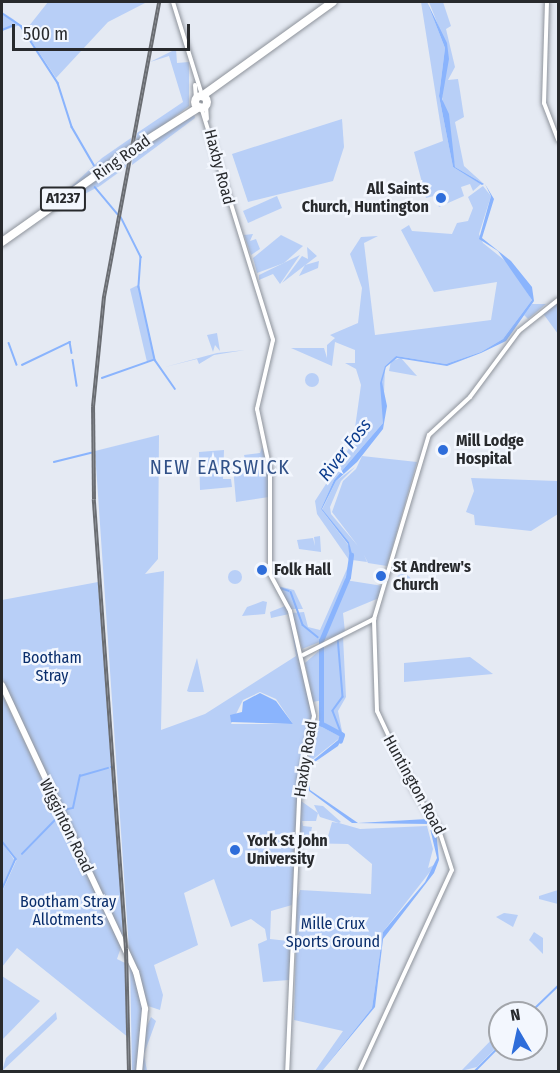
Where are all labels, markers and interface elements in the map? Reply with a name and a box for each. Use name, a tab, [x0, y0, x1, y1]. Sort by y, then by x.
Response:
scale bar	[15, 12, 194, 50]
text: 500 m	[23, 23, 68, 45]
street label: Haxby Road	[200, 127, 238, 207]
street label: Ring Road	[90, 131, 154, 185]
place label: All Saints Church, Huntington	[302, 179, 429, 217]
road number: A1237	[39, 187, 87, 211]
marker: All Saints Church, Huntington	[434, 191, 448, 205]
water label: River Foss	[314, 415, 376, 485]
place label: Mill Lodge Hospital	[456, 431, 524, 469]
marker: Mill Lodge Hospital	[434, 441, 452, 459]
district label: NEW EARSWICK	[150, 455, 290, 479]
place label: St Andrew's Church	[393, 557, 471, 595]
place label: Folk Hall	[274, 560, 331, 580]
marker: Folk Hall	[255, 563, 269, 577]
marker: St Andrew's Church	[374, 569, 388, 583]
park label: Bootham Stray	[22, 648, 82, 686]
street label: Haxby Road	[290, 719, 322, 799]
street label: Huntington Road	[379, 732, 449, 838]
street label: Wigginton Road	[35, 776, 97, 876]
place label: York St John University	[247, 831, 328, 869]
marker: York St John University	[228, 843, 242, 857]
park label: Bootham Stray Allotments	[20, 892, 116, 930]
park label: Mille Crux Sports Ground	[286, 914, 380, 952]
north arrow	[488, 1001, 548, 1061]
text: N	[509, 1005, 522, 1025]

